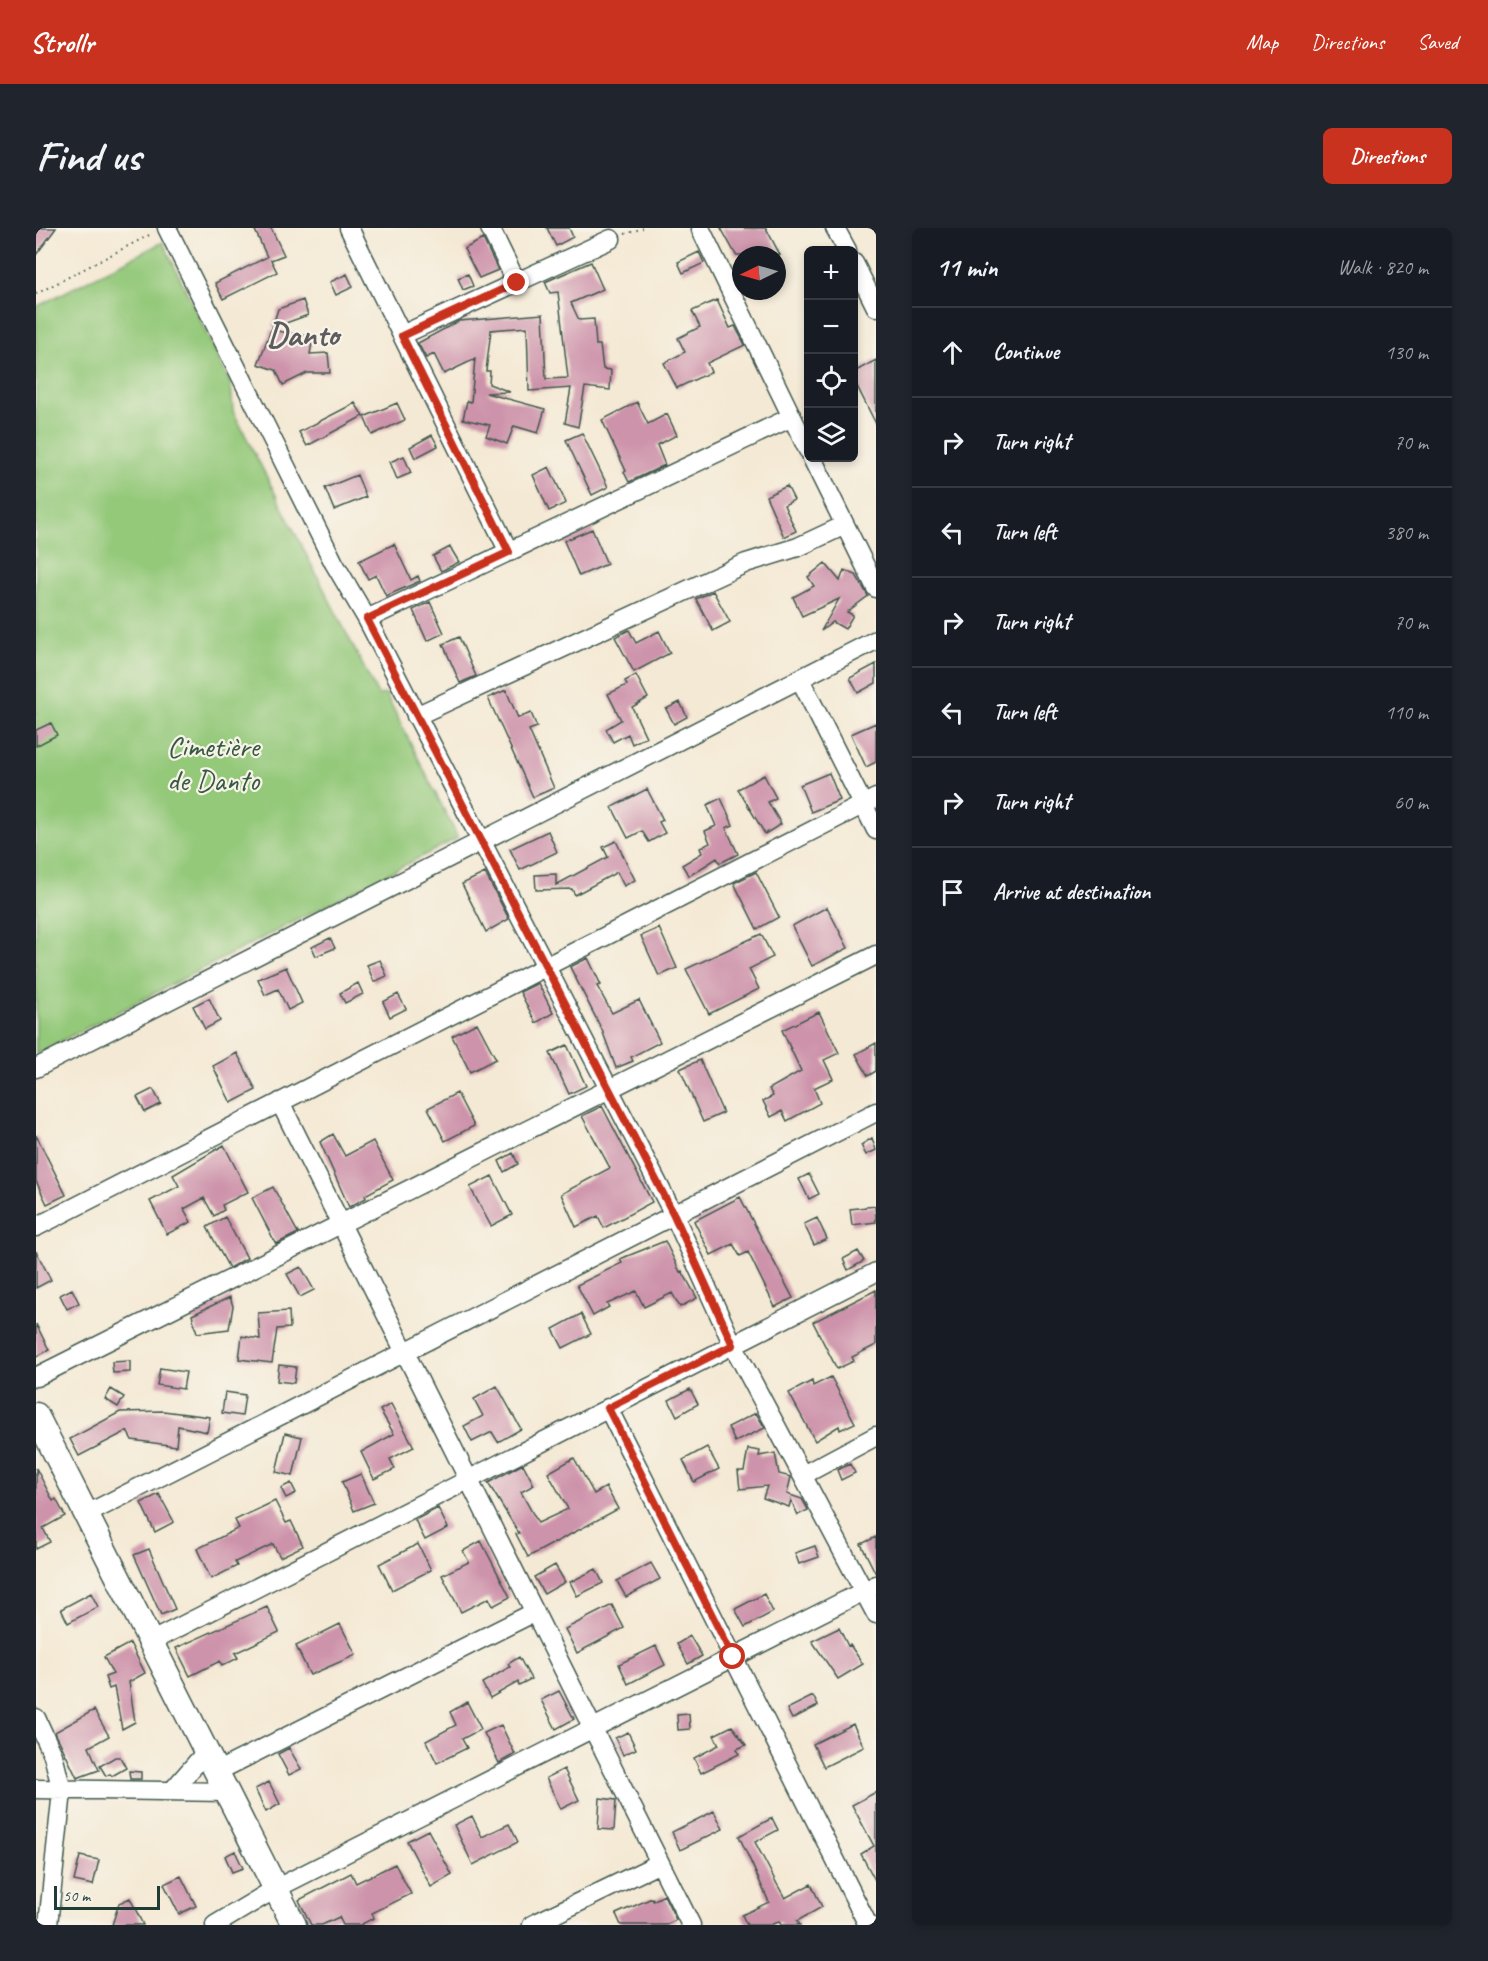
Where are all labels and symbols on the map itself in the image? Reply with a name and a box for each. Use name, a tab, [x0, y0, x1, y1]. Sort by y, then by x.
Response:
north arrow	[732, 246, 786, 300]
route end	[503, 269, 529, 295]
district label: Danto	[267, 313, 342, 355]
park label: Cimetière de Danto	[167, 727, 261, 799]
route start	[719, 1643, 745, 1669]
scale bar	[54, 1883, 160, 1910]

